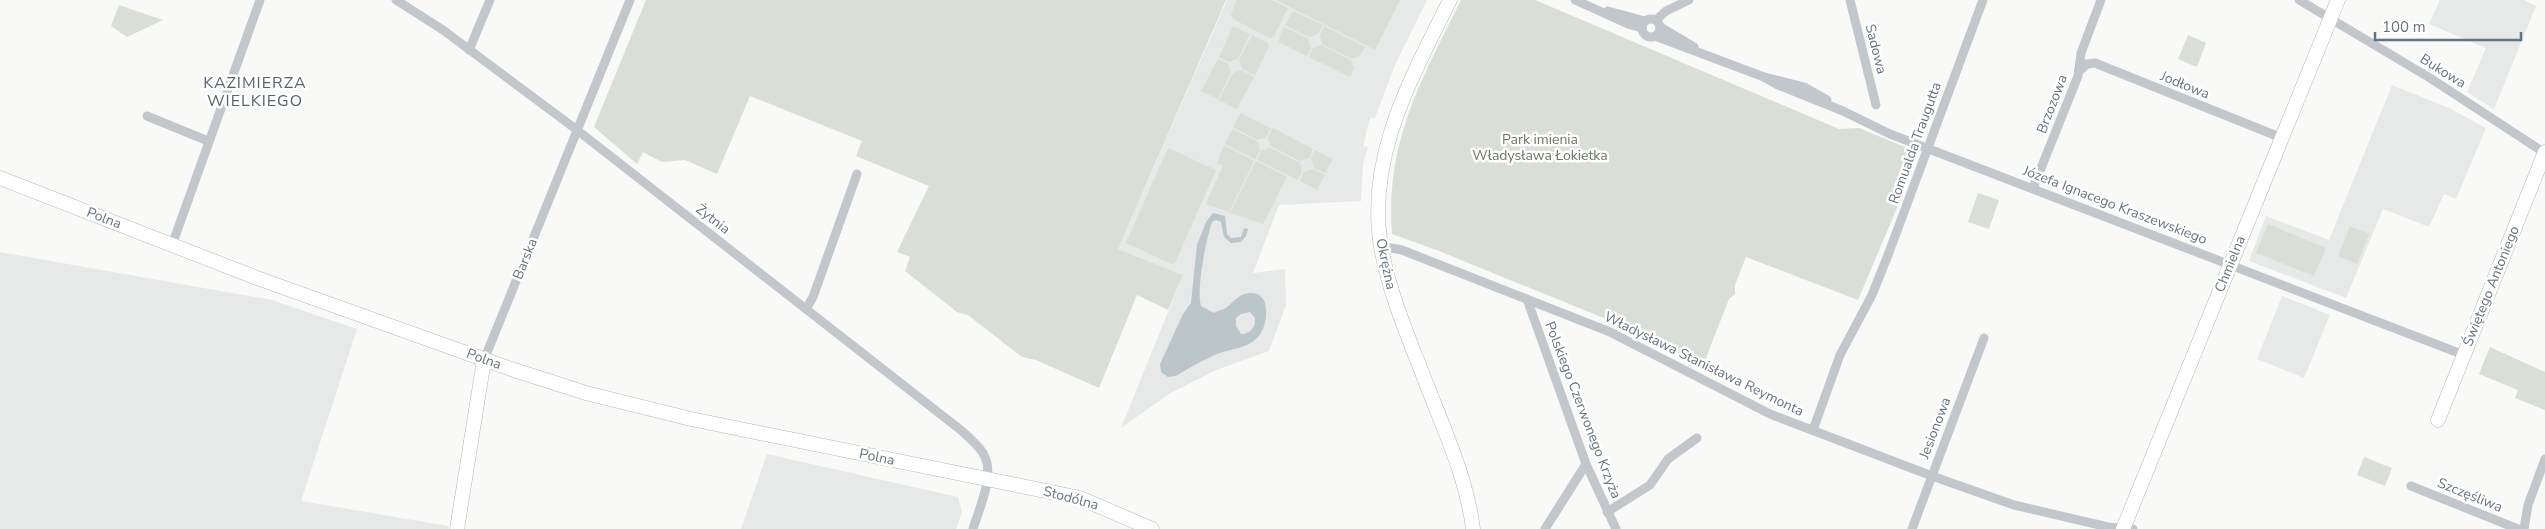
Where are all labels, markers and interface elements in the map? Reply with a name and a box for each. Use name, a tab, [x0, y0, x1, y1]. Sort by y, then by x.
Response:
scale bar	[2375, 10, 2521, 42]
text: 100 m	[2382, 17, 2426, 37]
street label: Sadowa	[1861, 22, 1891, 76]
street label: Bukowa	[2416, 49, 2470, 93]
street label: Jodłowa	[2157, 66, 2212, 103]
district label: KAZIMIERZA WIELKIEGO	[203, 72, 307, 112]
street label: Brzozowa	[2032, 72, 2072, 136]
street label: Romualda Traugutta	[1884, 80, 1946, 206]
park label: Park imienia Władysława Łokietka	[1472, 130, 1608, 165]
street label: Józefa Ignacego Kraszewskiego	[2019, 161, 2210, 249]
street label: Żytnia	[692, 200, 734, 238]
street label: Polna	[84, 203, 124, 233]
street label: Świętego Antoniego	[2458, 223, 2524, 349]
street label: Chmielna	[2210, 233, 2250, 295]
street label: Barska	[508, 236, 542, 282]
street label: Okrężna	[1371, 237, 1401, 291]
street label: Władysława Stanisława Reymonta	[1601, 307, 1807, 421]
street label: Polskiego Czerwonego Krzyża	[1540, 319, 1626, 501]
street label: Polna	[464, 344, 504, 374]
street label: Jesionowa	[1914, 395, 1955, 462]
street label: Polna	[857, 444, 897, 470]
street label: Szczęśliwa	[2435, 473, 2505, 517]
street label: Stodólna	[1041, 481, 1101, 515]

